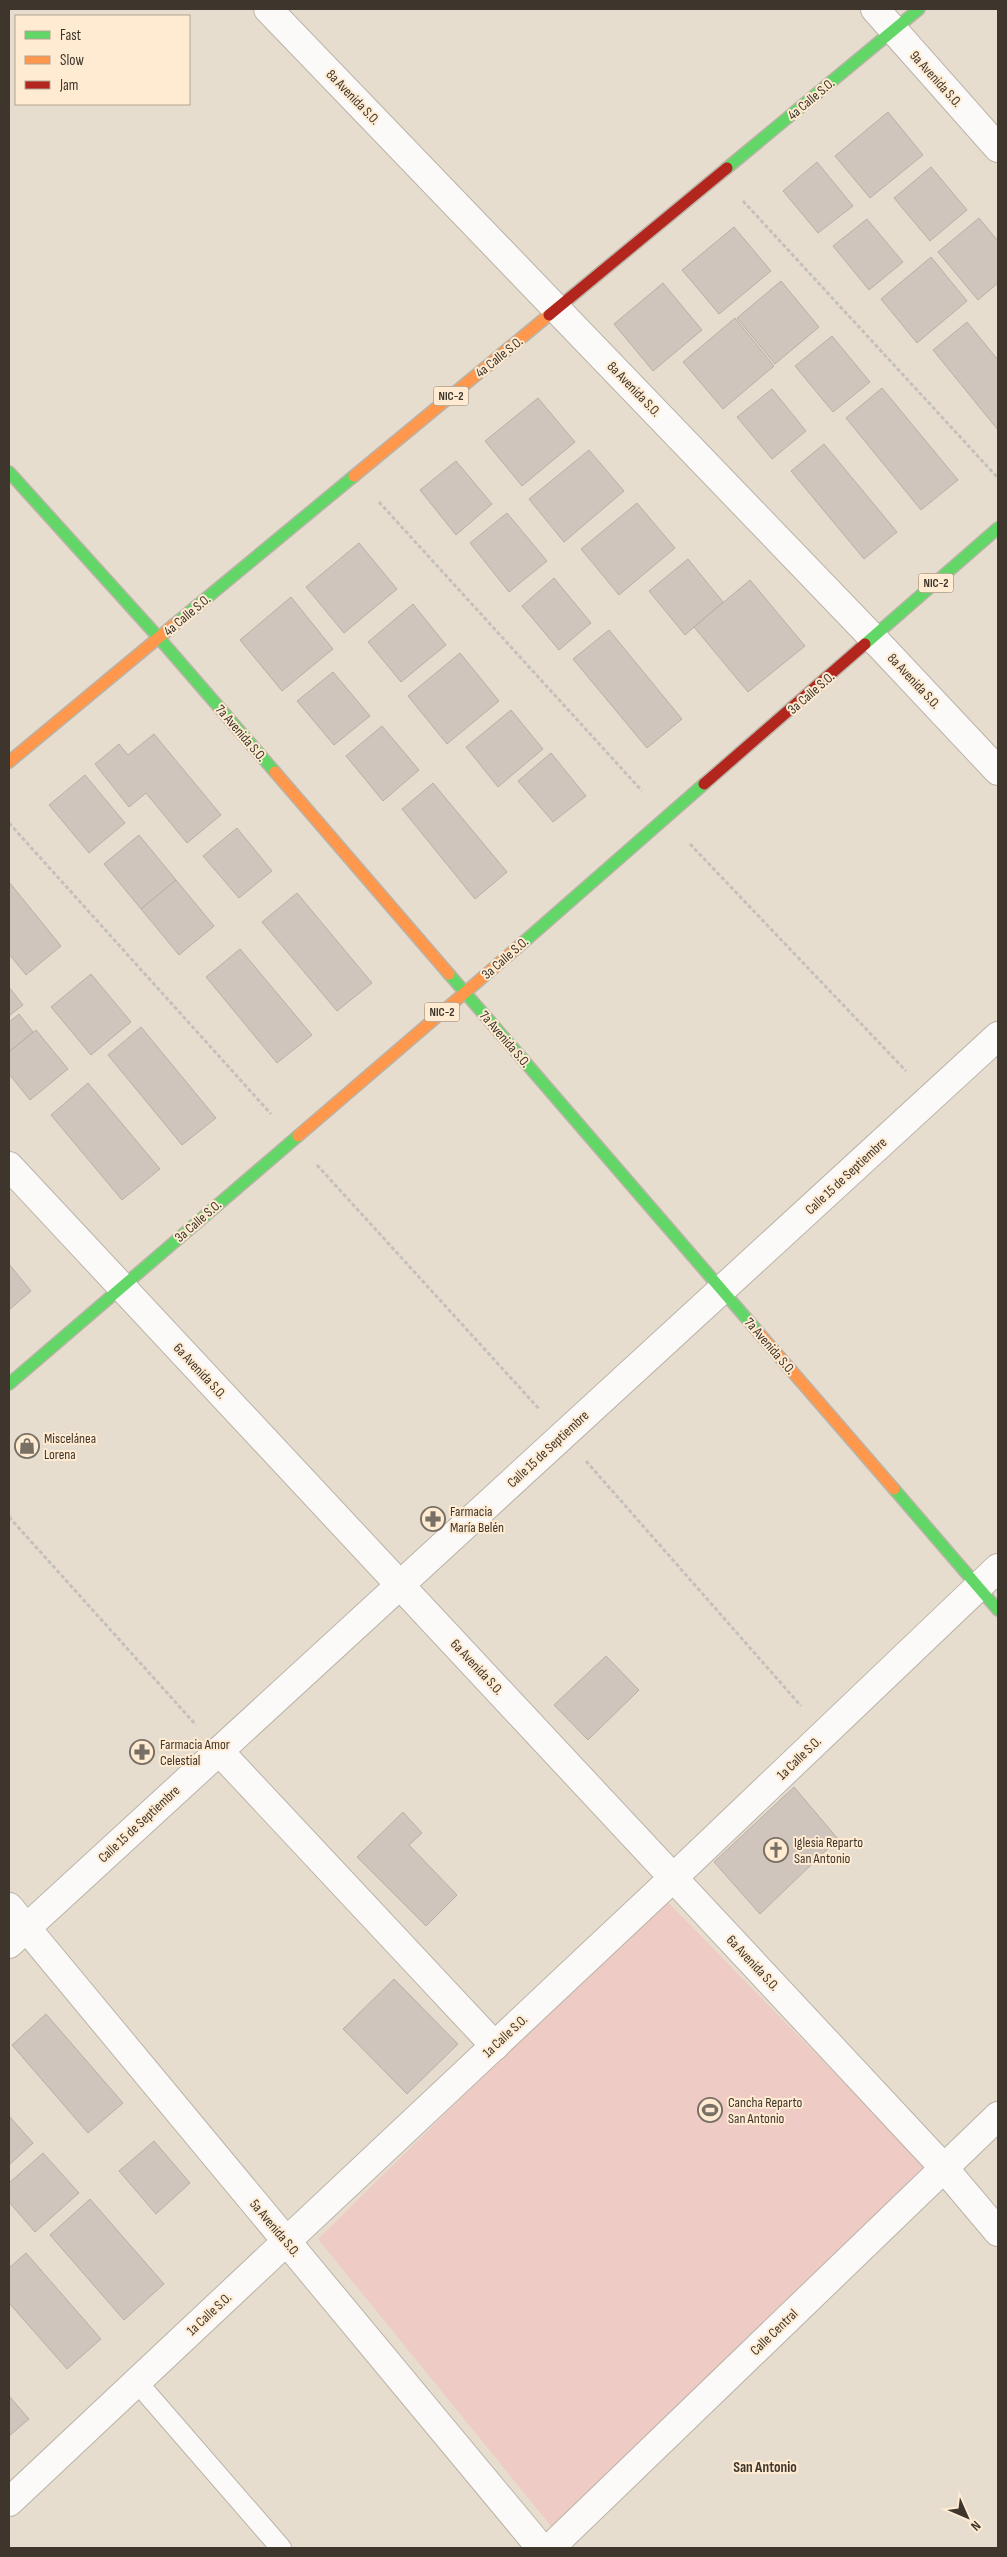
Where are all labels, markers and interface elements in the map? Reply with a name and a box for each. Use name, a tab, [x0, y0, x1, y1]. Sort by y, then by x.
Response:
legend	[15, 15, 190, 105]
text: Fast	[60, 26, 82, 45]
street label: 9a Avenida S.O.	[906, 47, 966, 111]
text: Slow	[60, 51, 84, 70]
street label: 8a Avenida S.O.	[323, 66, 383, 128]
street label: 4a Calle S.O.	[784, 74, 838, 124]
text: Jam	[59, 76, 78, 95]
street label: 4a Calle S.O.	[472, 333, 526, 381]
street label: 8a Avenida S.O.	[604, 358, 664, 420]
road number: NIC-2	[434, 386, 468, 406]
road number: NIC-2	[918, 574, 954, 592]
street label: 4a Calle S.O.	[160, 590, 214, 640]
street label: 8a Avenida S.O.	[884, 650, 944, 712]
street label: 3a Calle S.O.	[784, 668, 838, 718]
street label: 7a Avenida S.O.	[212, 701, 270, 765]
street label: 3a Calle S.O.	[478, 933, 532, 983]
road number: NIC-2	[424, 1002, 460, 1022]
street label: 7a Avenida S.O.	[476, 1007, 534, 1071]
street label: Calle 15 de Septiembre	[802, 1134, 890, 1218]
street label: 3a Calle S.O.	[171, 1196, 225, 1246]
street label: 7a Avenida S.O.	[741, 1314, 799, 1378]
street label: 6a Avenida S.O.	[170, 1340, 230, 1402]
street label: Calle 15 de Septiembre	[504, 1407, 592, 1491]
place label: Miscelánea Lorena	[44, 1430, 96, 1463]
shop icon: Miscelánea Lorena	[14, 1433, 40, 1459]
place label: Farmacia María Belén	[450, 1503, 504, 1536]
pharmacy icon: Farmacia María Belén	[420, 1506, 446, 1532]
street label: 6a Avenida S.O.	[447, 1636, 507, 1698]
street label: 1a Calle S.O.	[773, 1733, 825, 1783]
place label: Farmacia Amor Celestial	[160, 1736, 230, 1769]
pharmacy icon: Farmacia Amor Celestial	[129, 1739, 155, 1765]
street label: Calle 15 de Septiembre	[95, 1782, 183, 1866]
place label: Iglesia Reparto San Antonio	[794, 1834, 863, 1867]
church icon: Iglesia Reparto San Antonio	[763, 1837, 789, 1863]
street label: 6a Avenida S.O.	[723, 1932, 783, 1994]
street label: 1a Calle S.O.	[479, 2011, 531, 2061]
place label: Cancha Reparto San Antonio	[728, 2094, 803, 2127]
sports icon: Cancha Reparto San Antonio	[697, 2097, 723, 2123]
street label: 5a Avenida S.O.	[246, 2196, 304, 2260]
street label: 1a Calle S.O.	[183, 2289, 235, 2339]
street label: Calle Central	[747, 2305, 801, 2359]
district label: San Antonio	[733, 2458, 797, 2477]
north arrow	[942, 2492, 992, 2542]
text: N	[967, 2517, 984, 2534]

